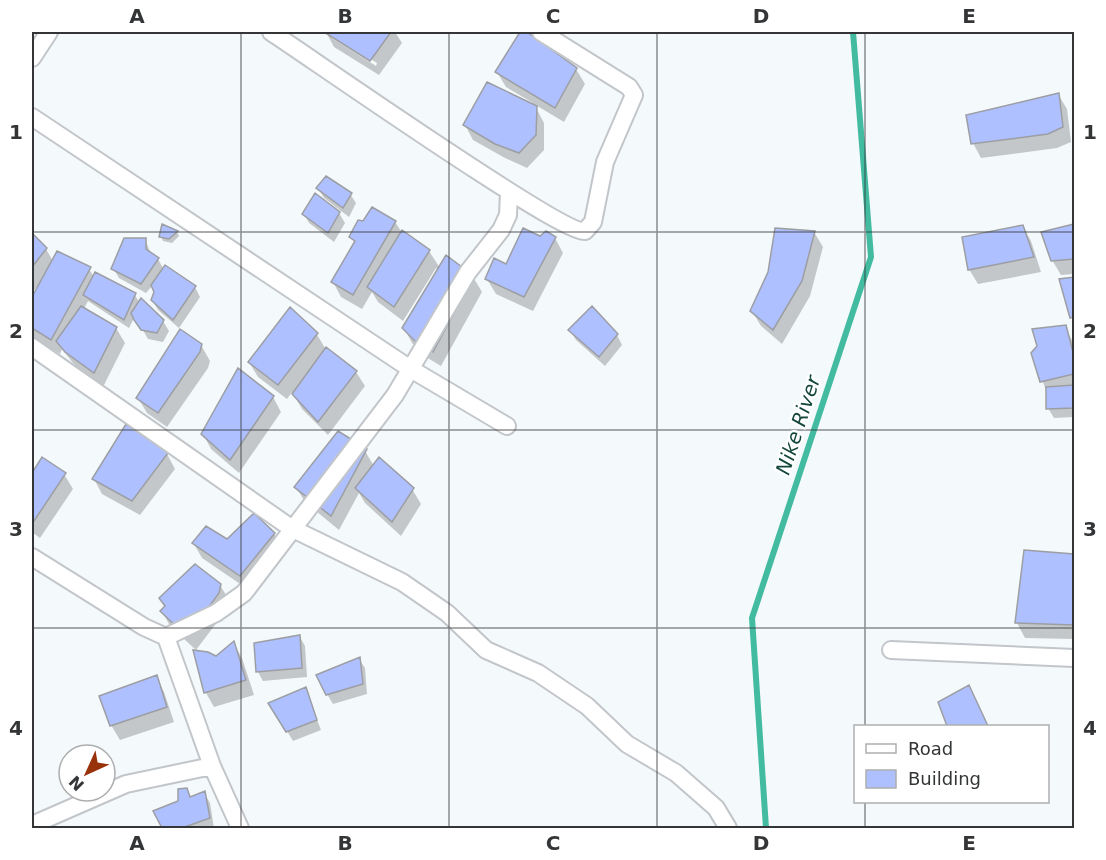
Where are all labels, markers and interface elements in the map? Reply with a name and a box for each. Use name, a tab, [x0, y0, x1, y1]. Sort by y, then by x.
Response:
text: A	[129, 4, 145, 28]
text: B	[337, 4, 353, 28]
text: C	[546, 4, 560, 28]
text: D	[753, 4, 769, 28]
text: E	[962, 4, 976, 28]
text: 1	[9, 120, 23, 144]
text: 1	[1083, 120, 1097, 144]
text: 2	[9, 319, 23, 343]
text: 2	[1083, 319, 1097, 343]
water label: Nike River	[771, 371, 826, 477]
text: 3	[9, 517, 23, 541]
text: 3	[1083, 517, 1097, 541]
text: 4	[9, 716, 23, 740]
text: 4	[1083, 716, 1097, 740]
legend	[854, 725, 1049, 803]
text: Road	[908, 738, 953, 759]
north arrow	[57, 743, 117, 803]
text: Building	[908, 768, 981, 789]
text: N	[65, 772, 88, 795]
text: A	[129, 831, 145, 855]
text: B	[337, 831, 353, 855]
text: C	[546, 831, 560, 855]
text: D	[753, 831, 769, 855]
text: E	[962, 831, 976, 855]

